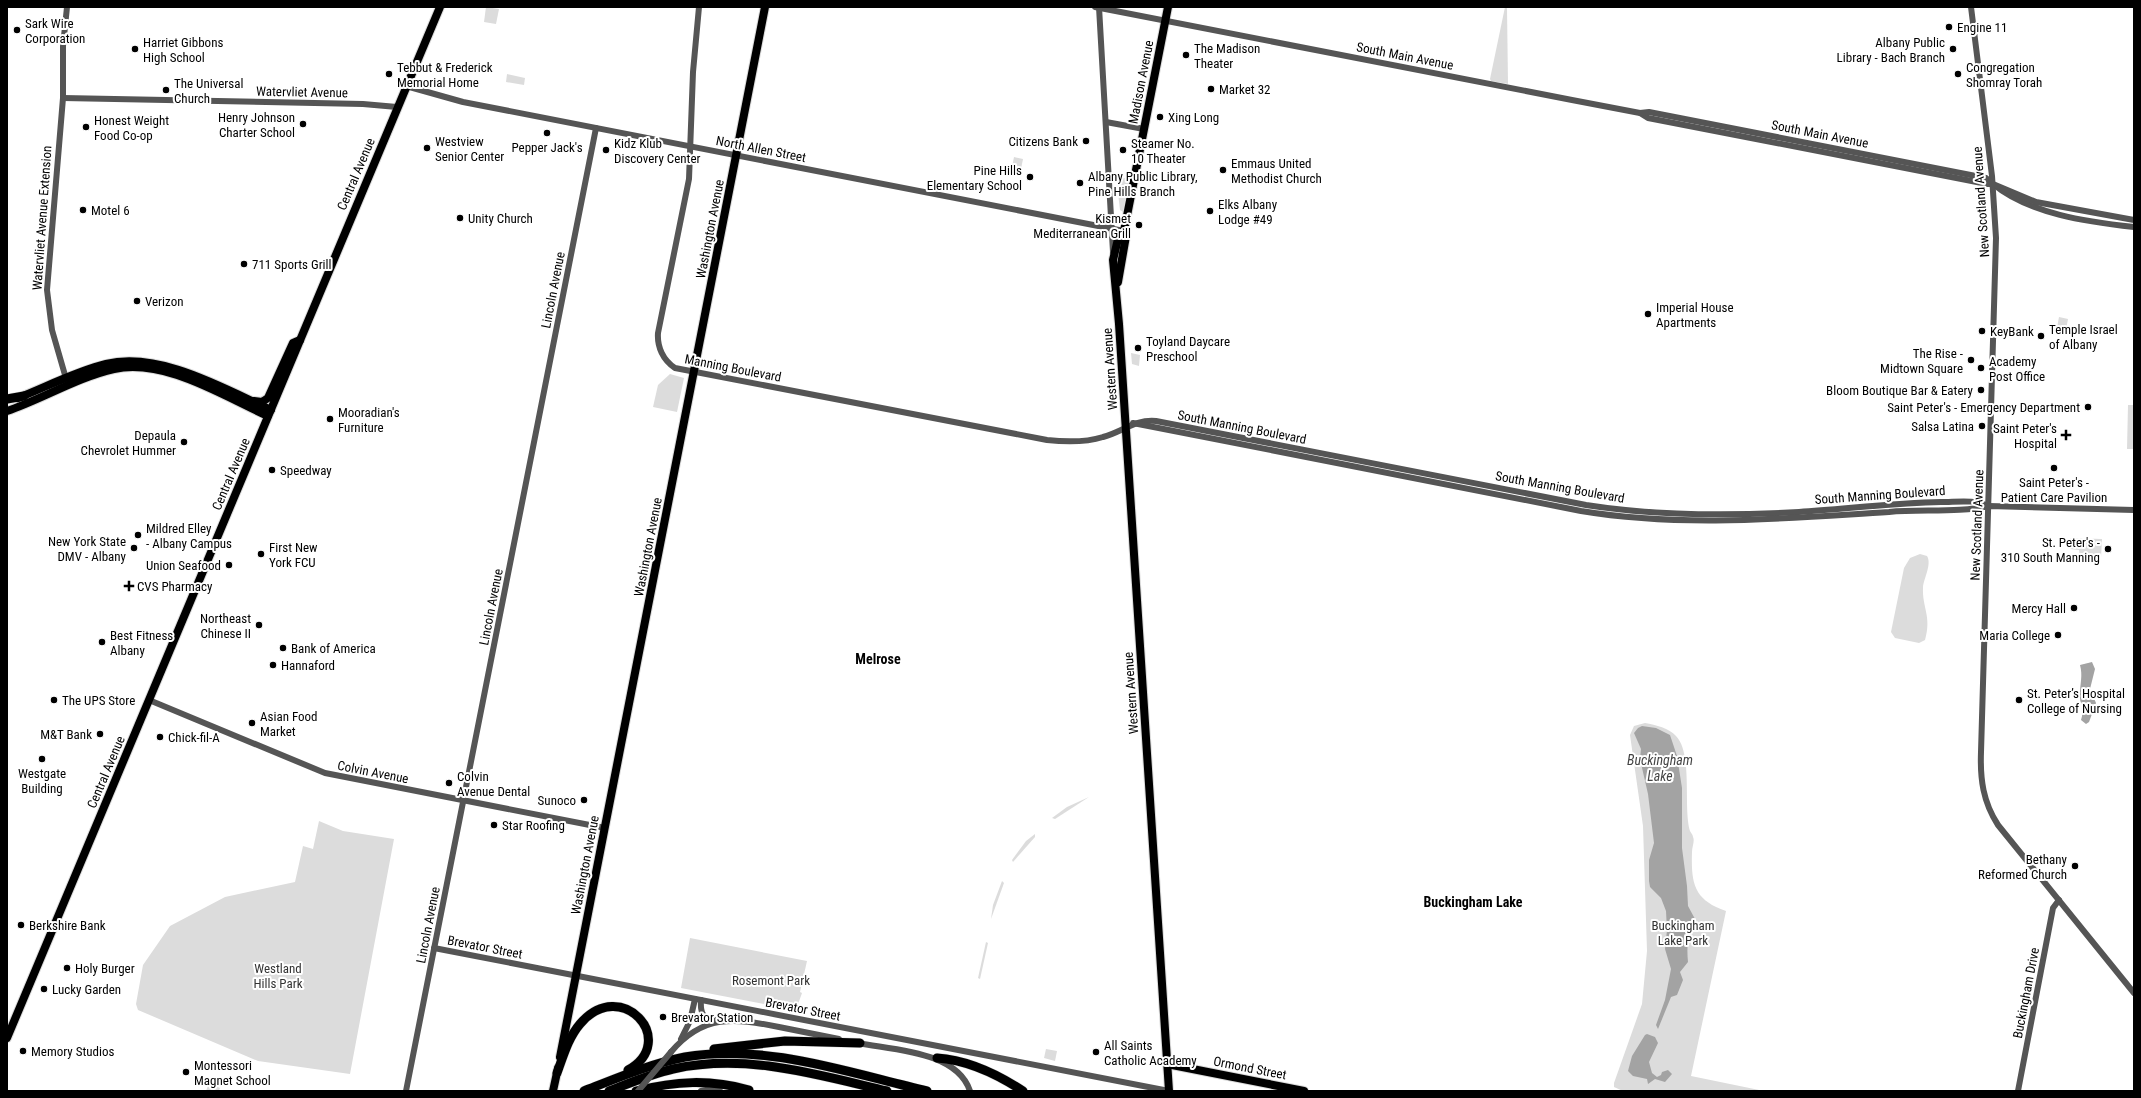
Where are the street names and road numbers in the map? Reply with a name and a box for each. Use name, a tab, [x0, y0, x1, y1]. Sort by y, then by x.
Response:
street label: Madison Avenue	[1126, 39, 1156, 125]
street label: South Main Avenue	[1355, 39, 1455, 73]
street label: Watervliet Avenue	[256, 84, 348, 100]
street label: South Main Avenue	[1770, 117, 1870, 151]
street label: North Allen Street	[715, 133, 807, 165]
street label: Central Avenue	[334, 136, 378, 212]
street label: Watervliet Avenue Extension	[29, 145, 55, 291]
street label: New Scotland Avenue	[1970, 146, 1992, 258]
street label: Washington Avenue	[693, 178, 727, 280]
street label: Lincoln Avenue	[538, 250, 568, 330]
street label: Western Avenue	[1100, 327, 1120, 411]
street label: Manning Boulevard	[683, 351, 783, 385]
street label: South Manning Boulevard	[1176, 407, 1308, 447]
street label: Central Avenue	[209, 436, 253, 512]
street label: South Manning Boulevard	[1494, 468, 1626, 506]
street label: New Scotland Avenue	[1968, 469, 1986, 581]
street label: South Manning Boulevard	[1814, 483, 1946, 507]
street label: Washington Avenue	[631, 496, 665, 598]
street label: Lincoln Avenue	[476, 567, 506, 647]
street label: Western Avenue	[1121, 651, 1141, 735]
street label: Central Avenue	[84, 734, 128, 810]
street label: Colvin Avenue	[336, 758, 410, 786]
street label: Washington Avenue	[568, 814, 602, 916]
street label: Lincoln Avenue	[413, 885, 443, 965]
street label: Brevator Street	[446, 932, 524, 962]
street label: Buckingham Drive	[2010, 946, 2042, 1040]
street label: Brevator Street	[764, 994, 842, 1024]
street label: Ormond Street	[1212, 1054, 1288, 1082]

